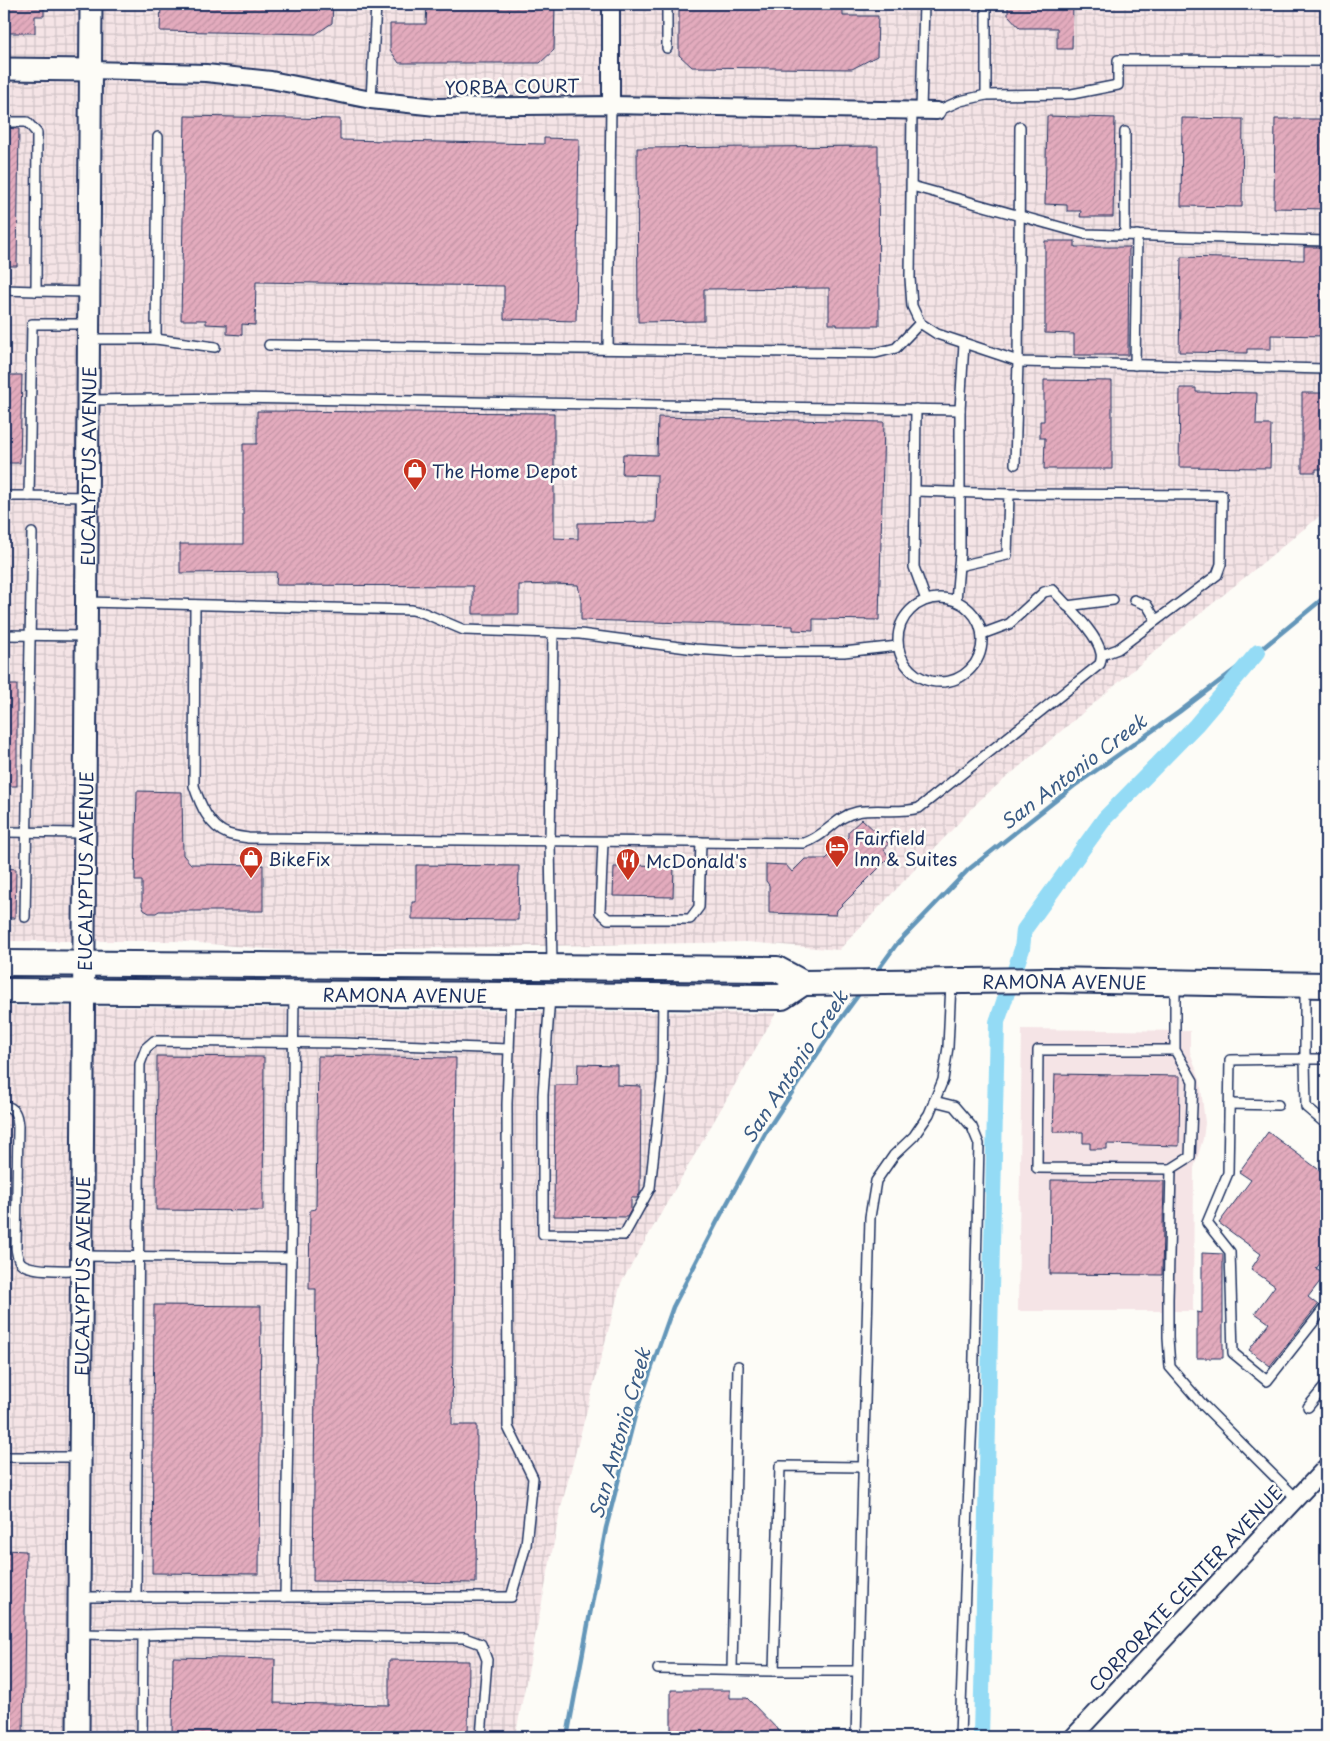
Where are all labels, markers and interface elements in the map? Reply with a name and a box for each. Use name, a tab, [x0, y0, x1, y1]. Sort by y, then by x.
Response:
street label: YORBA COURT	[444, 71, 580, 101]
street label: EUCALYPTUS AVENUE	[73, 366, 102, 566]
shop icon: The Home Depot	[402, 457, 428, 491]
place label: The Home Depot	[432, 457, 578, 484]
water label: San Antonio Creek	[994, 706, 1153, 835]
street label: EUCALYPTUS AVENUE	[70, 771, 99, 971]
place label: Fairfield Inn & Suites	[854, 824, 957, 872]
hotel icon: Fairfield Inn & Suites	[824, 834, 850, 868]
shop icon: BikeFix	[238, 845, 264, 879]
place label: BikeFix	[268, 845, 330, 872]
restaurant icon: McDonald's	[615, 847, 641, 881]
place label: McDonald's	[646, 847, 747, 874]
street label: RAMONA AVENUE	[982, 966, 1147, 995]
street label: RAMONA AVENUE	[323, 980, 487, 1008]
water label: San Antonio Creek	[734, 983, 855, 1148]
street label: EUCALYPTUS AVENUE	[67, 1176, 96, 1376]
water label: San Antonio Creek	[581, 1343, 657, 1522]
street label: CORPORATE CENTER AVENUE	[1082, 1479, 1288, 1697]

